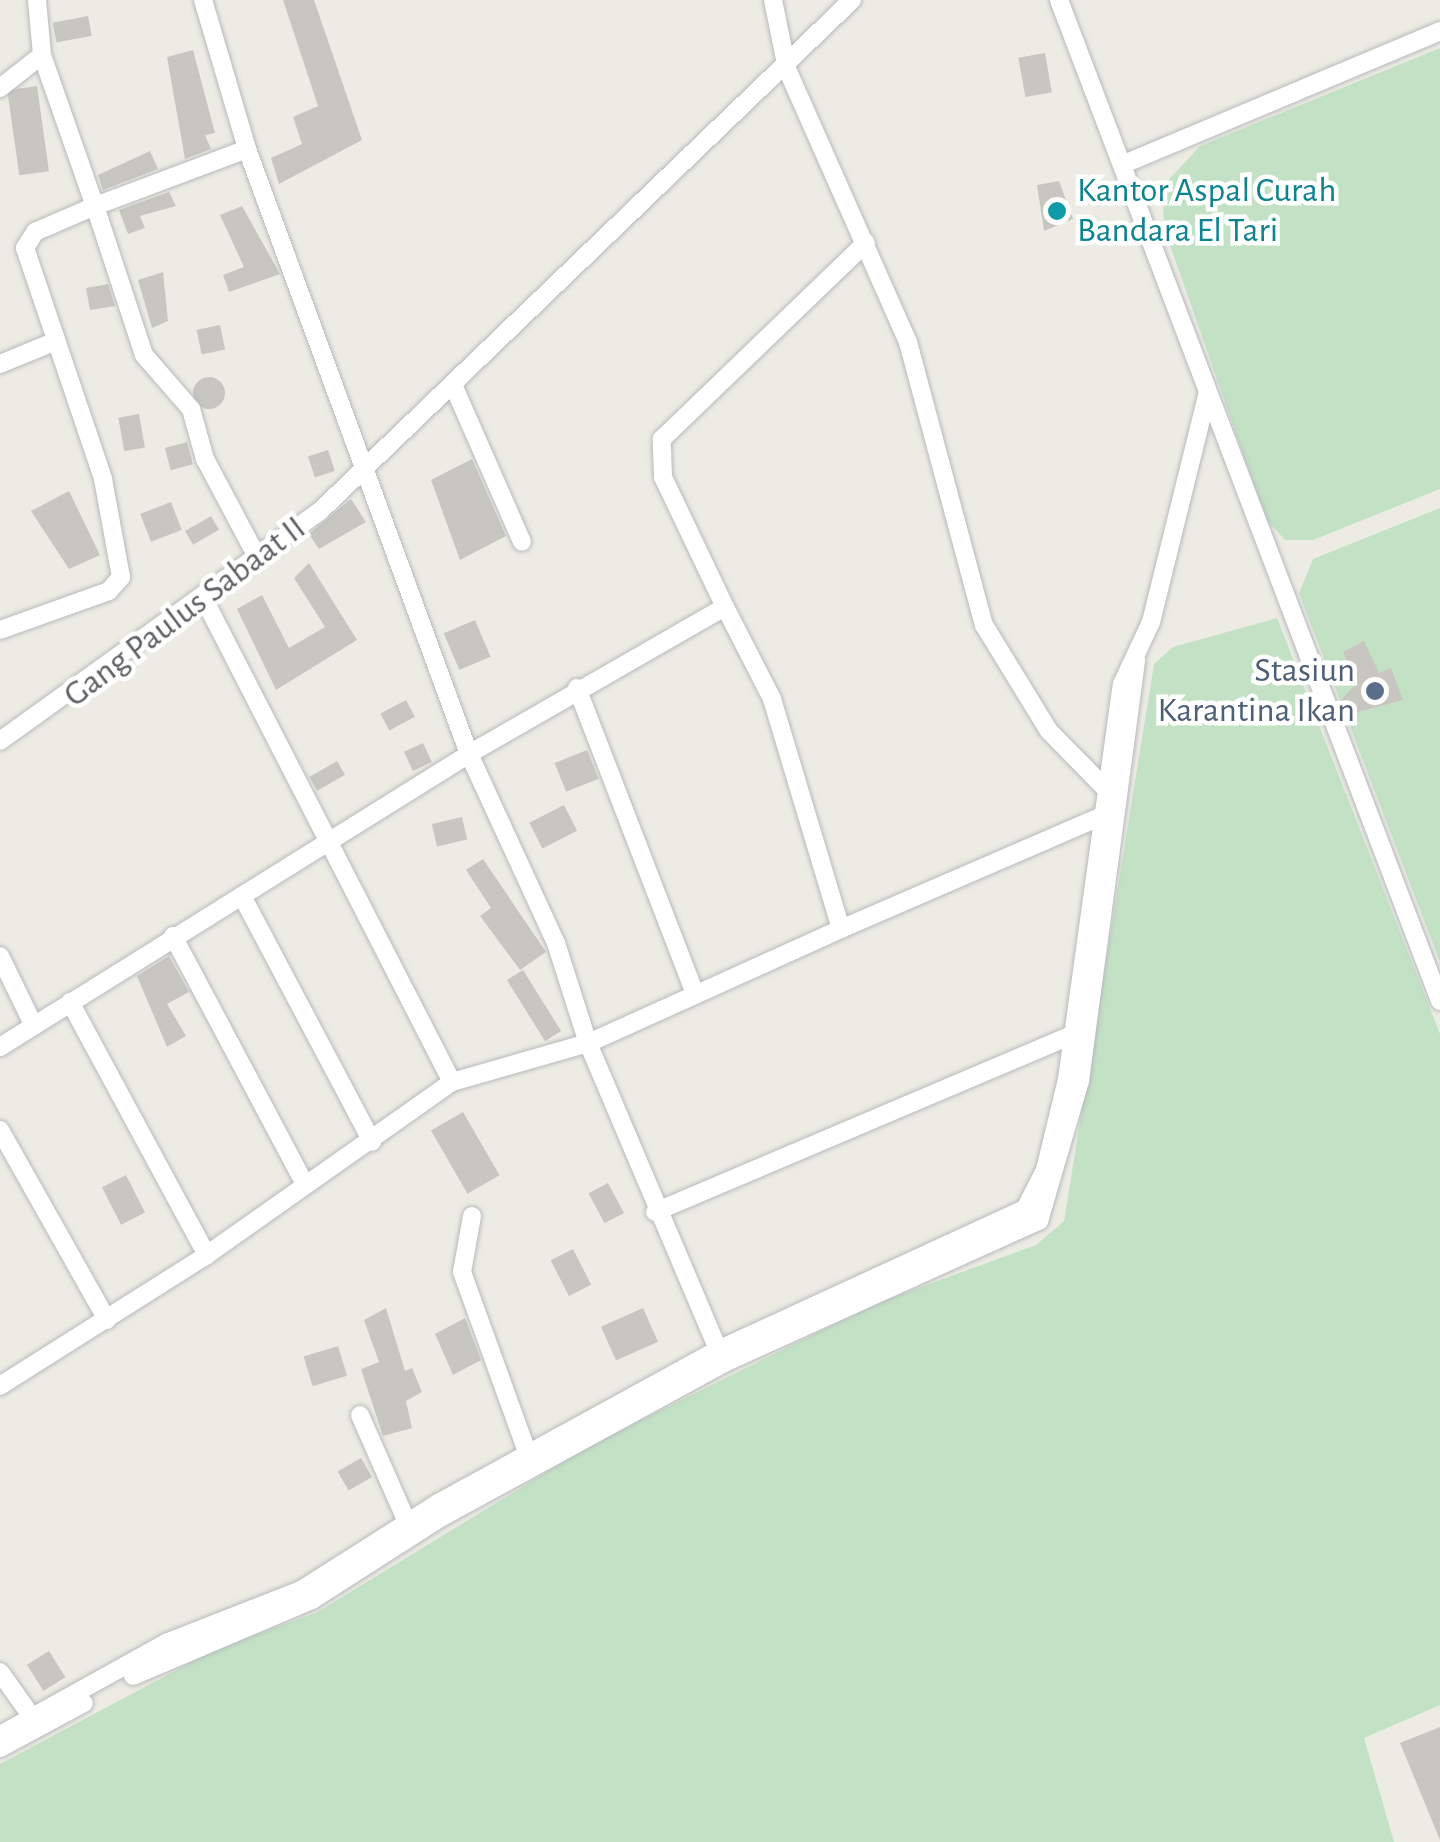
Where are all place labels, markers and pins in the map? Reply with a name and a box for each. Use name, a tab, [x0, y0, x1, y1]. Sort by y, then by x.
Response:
place label: Kantor Aspal Curah Bandara El Tari	[1077, 170, 1336, 252]
marker: Kantor Aspal Curah Bandara El Tari	[1046, 200, 1068, 222]
place label: Stasiun Karantina Ikan	[1157, 650, 1355, 732]
marker: Stasiun Karantina Ikan	[1364, 680, 1386, 702]

